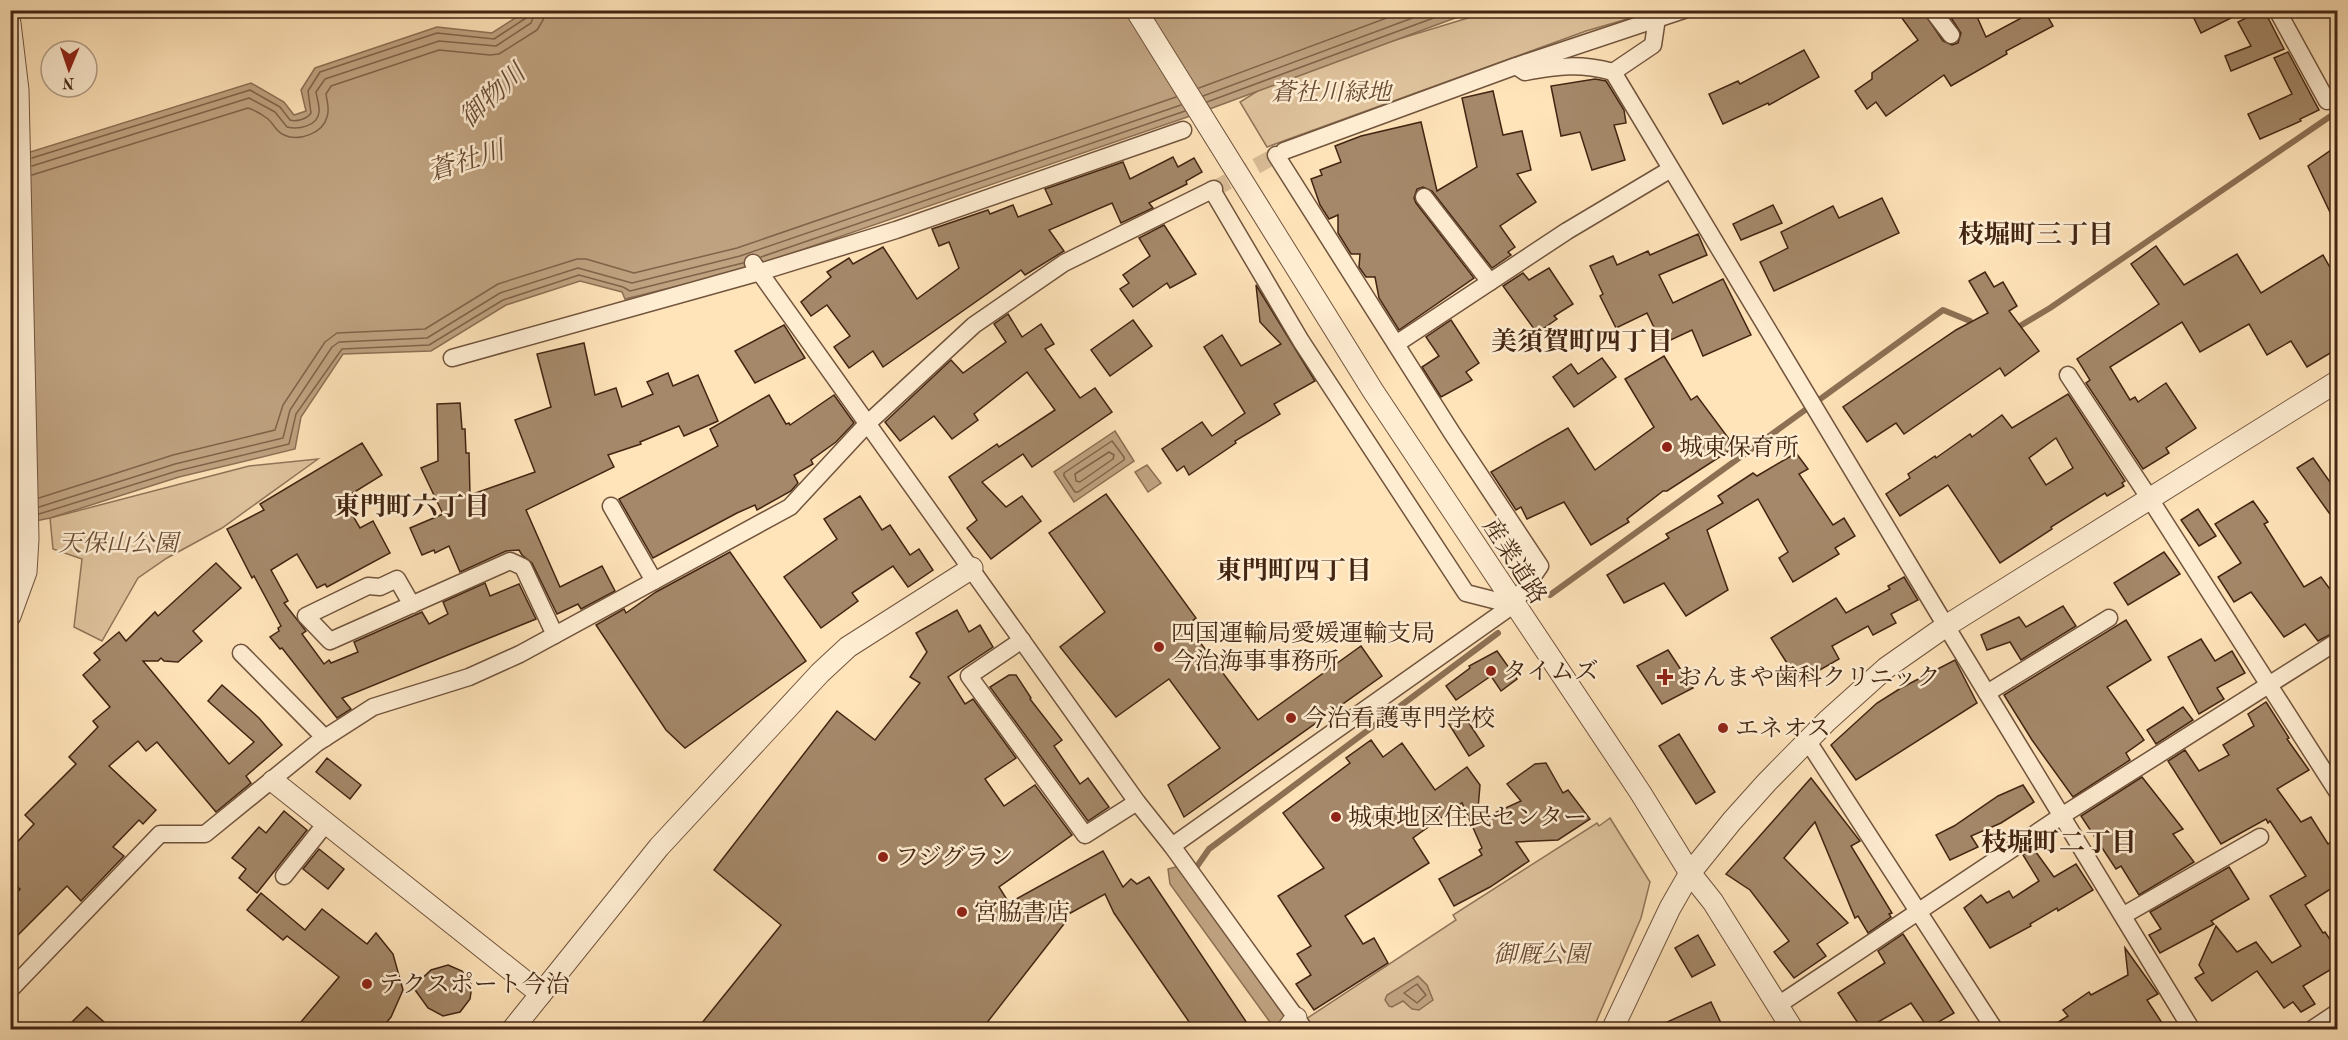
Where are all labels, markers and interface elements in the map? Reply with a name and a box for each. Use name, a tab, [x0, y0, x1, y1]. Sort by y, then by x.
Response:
north arrow	[39, 39, 99, 99]
water label: 御物川	[455, 57, 533, 133]
text: N	[61, 74, 75, 90]
park label: 蒼社川緑地	[1271, 79, 1394, 106]
water label: 蒼社川	[425, 135, 511, 186]
district label: 枝堀町三丁目	[1958, 220, 2114, 249]
district label: 美須賀町四丁目	[1491, 327, 1673, 356]
place label: 城東保育所	[1679, 434, 1799, 461]
marker: 城東保育所	[1660, 440, 1674, 454]
district label: 東門町六丁目	[334, 492, 490, 521]
street label: 産業道路	[1477, 514, 1552, 609]
park label: 天保山公園	[58, 530, 182, 557]
district label: 東門町四丁目	[1216, 556, 1372, 585]
place label: 四国運輸局愛媛運輸支局 今治海事事務所	[1171, 620, 1435, 675]
marker: 四国運輸局愛媛運輸支局 今治海事事務所	[1152, 640, 1166, 654]
place label: タイムズ	[1503, 659, 1599, 685]
marker: タイムズ	[1484, 664, 1498, 678]
place label: おんまや歯科クリニック	[1678, 664, 1941, 691]
marker: おんまや歯科クリニック	[1656, 668, 1674, 686]
place label: 今治看護専門学校	[1303, 705, 1495, 732]
marker: 今治看護専門学校	[1284, 711, 1298, 725]
place label: エネオス	[1735, 716, 1831, 742]
marker: エネオス	[1716, 721, 1730, 735]
place label: 城東地区住民センター	[1348, 804, 1587, 831]
marker: 城東地区住民センター	[1329, 810, 1343, 824]
district label: 枝堀町二丁目	[1981, 828, 2137, 857]
place label: フジグラン	[895, 845, 1014, 871]
marker: フジグラン	[876, 850, 890, 864]
place label: 宮脇書店	[974, 899, 1070, 926]
marker: 宮脇書店	[955, 905, 969, 919]
park label: 御厩公園	[1493, 941, 1593, 968]
place label: テクスポート今治	[379, 971, 570, 998]
marker: テクスポート今治	[360, 977, 374, 991]

